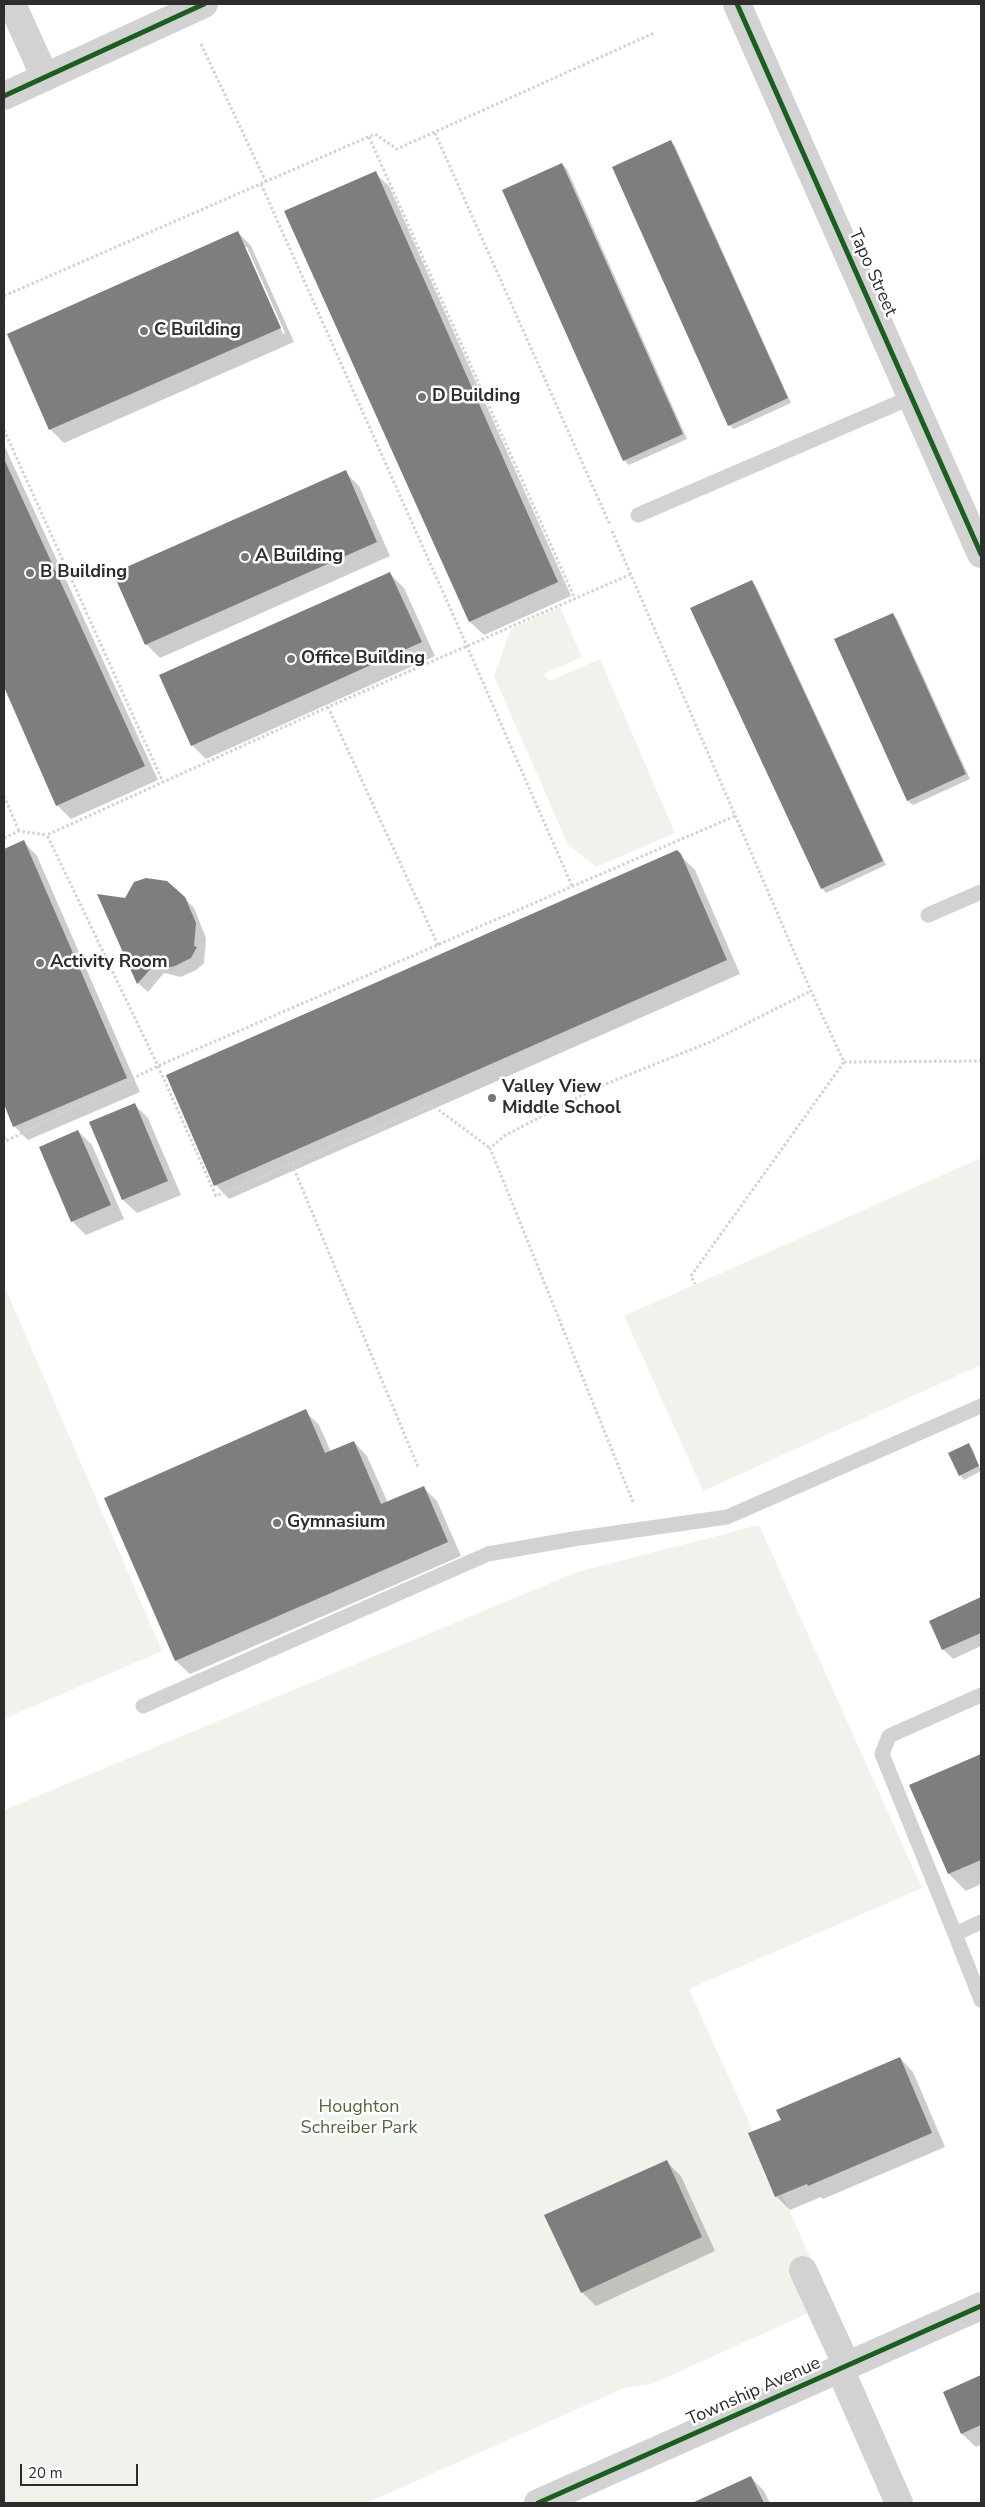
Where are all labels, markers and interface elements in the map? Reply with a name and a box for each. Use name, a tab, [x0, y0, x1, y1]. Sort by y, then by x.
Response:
street label: Tapo Street	[843, 226, 901, 320]
place label: C Building	[154, 320, 241, 342]
marker: C Building	[138, 325, 150, 337]
place label: D Building	[432, 386, 520, 408]
marker: D Building	[416, 391, 428, 403]
place label: A Building	[255, 546, 343, 568]
marker: A Building	[239, 551, 251, 563]
place label: B Building	[40, 562, 127, 584]
marker: B Building	[24, 567, 36, 579]
place label: Office Building	[301, 648, 425, 670]
marker: Office Building	[285, 653, 297, 665]
place label: Activity Room	[50, 952, 167, 974]
marker: Activity Room	[34, 957, 46, 969]
place label: Valley View Middle School	[502, 1077, 621, 1120]
marker: Valley View Middle School	[486, 1092, 498, 1104]
place label: Gymnasium	[287, 1512, 385, 1534]
marker: Gymnasium	[271, 1517, 283, 1529]
park label: Houghton Schreiber Park	[301, 2097, 417, 2140]
street label: Township Avenue	[684, 2353, 824, 2431]
scale bar	[22, 2454, 140, 2486]
text: 20 m	[28, 2463, 63, 2483]

